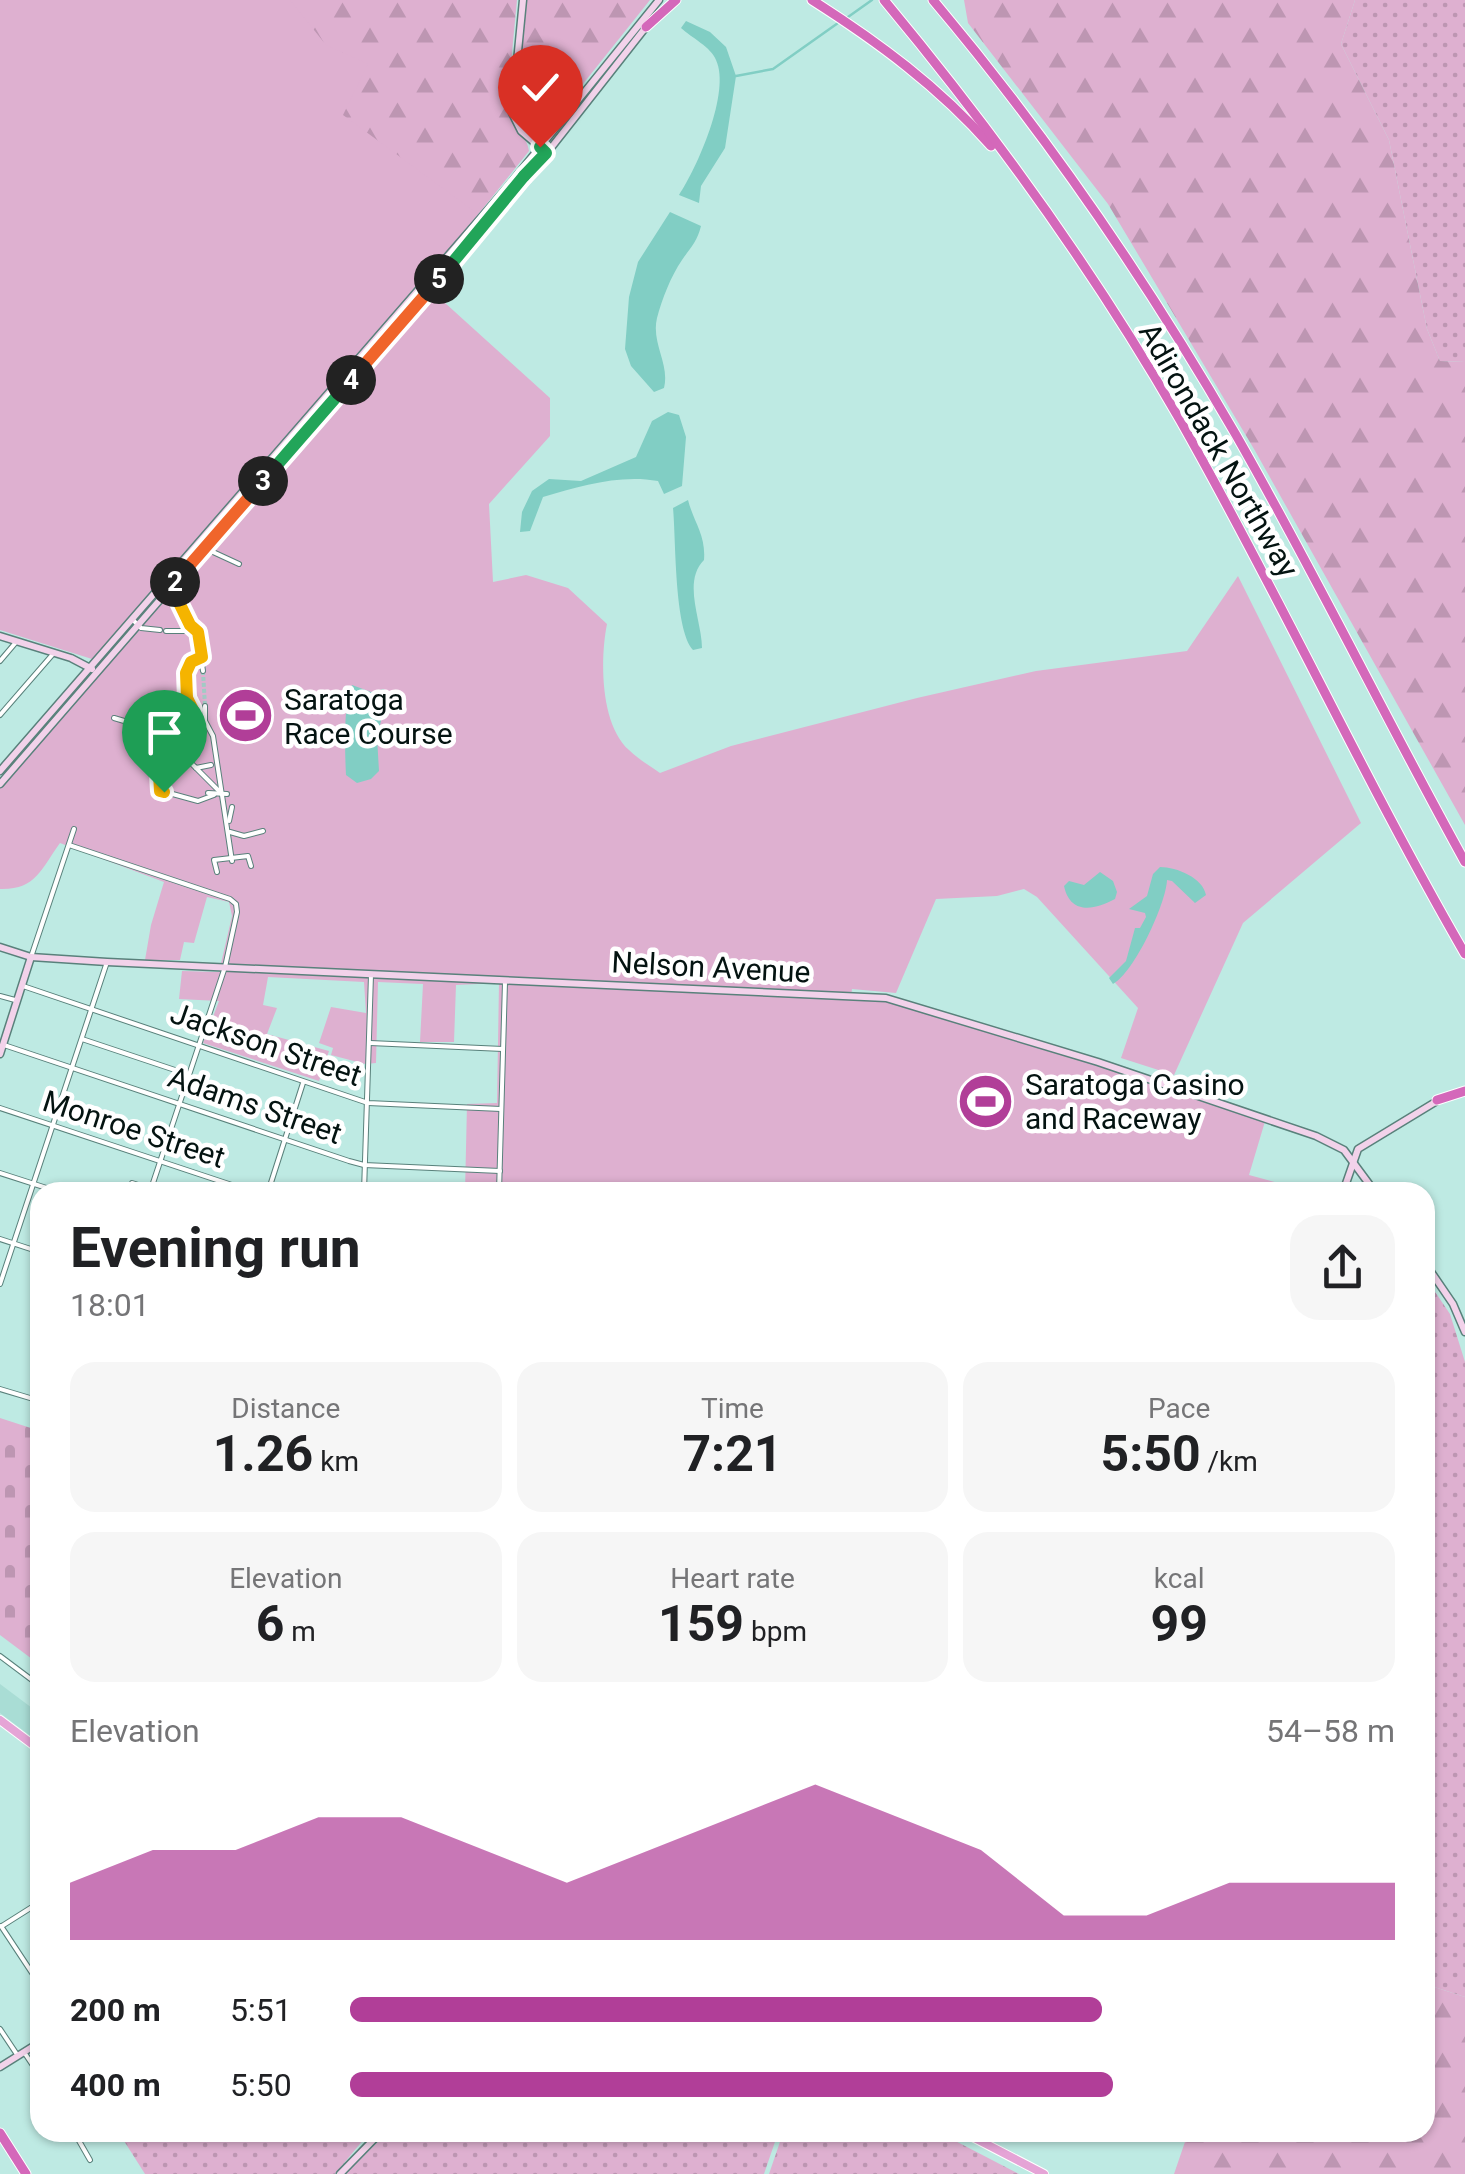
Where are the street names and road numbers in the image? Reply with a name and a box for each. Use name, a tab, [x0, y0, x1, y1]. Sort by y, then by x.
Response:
street label: Adirondack Northway	[1132, 317, 1306, 583]
street label: Nelson Avenue	[611, 944, 811, 990]
street label: Jackson Street	[166, 995, 366, 1093]
street label: Adams Street	[164, 1059, 346, 1151]
street label: Monroe Street	[39, 1083, 229, 1175]

